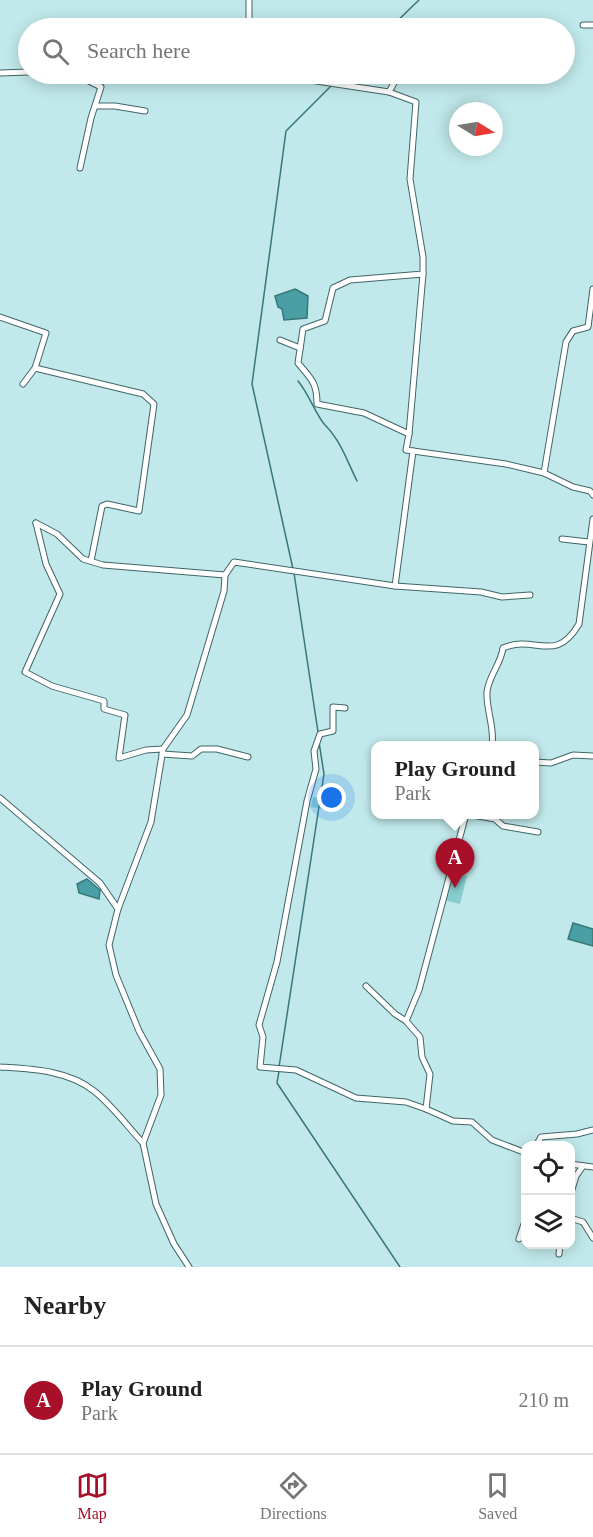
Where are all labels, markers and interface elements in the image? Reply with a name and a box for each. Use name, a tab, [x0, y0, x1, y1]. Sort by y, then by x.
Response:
search box	[18, 18, 575, 84]
icon: search	[39, 35, 72, 68]
text: Search here	[87, 38, 190, 63]
north arrow	[449, 102, 503, 156]
popup	[371, 741, 539, 819]
text: Play Ground	[394, 756, 516, 781]
text: Park	[394, 782, 431, 804]
your location	[317, 783, 346, 812]
pin: A	[436, 838, 474, 888]
map controls	[521, 1141, 575, 1249]
button: locate	[521, 1141, 575, 1195]
button: layers	[521, 1195, 575, 1249]
text: Nearby	[24, 1291, 106, 1320]
text: Play Ground	[81, 1376, 202, 1401]
text: A	[36, 1389, 51, 1411]
text: 210 m	[518, 1389, 569, 1411]
text: Park	[81, 1402, 118, 1424]
tab: Map	[76, 1469, 109, 1523]
tab: Directions	[260, 1469, 327, 1523]
tab: Saved	[478, 1469, 517, 1523]

